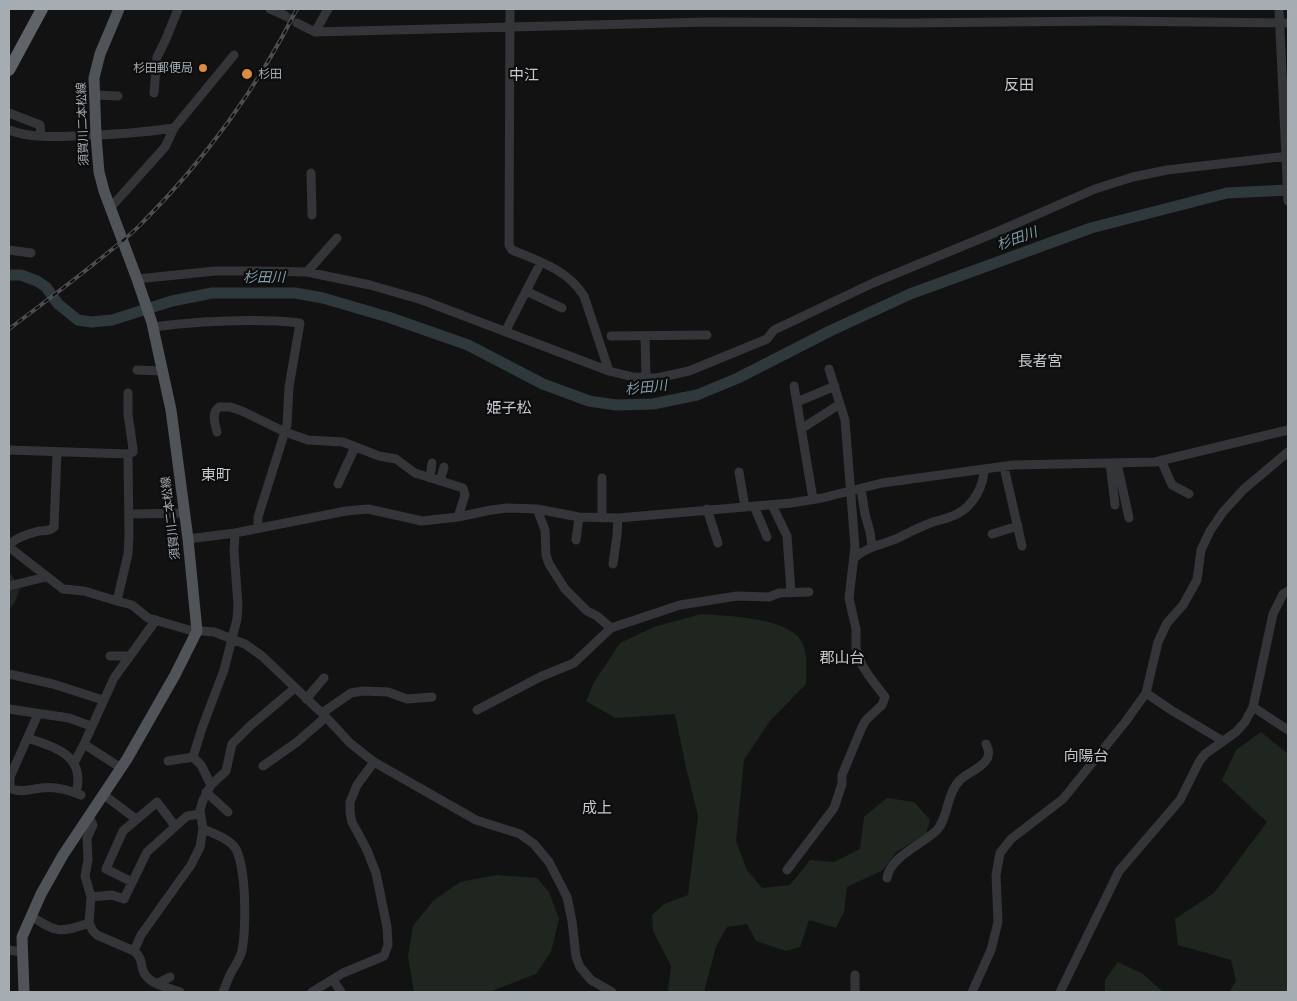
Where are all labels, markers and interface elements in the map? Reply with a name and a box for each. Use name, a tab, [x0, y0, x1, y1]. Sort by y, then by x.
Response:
place label: 杉田郵便局	[133, 61, 193, 75]
marker: 杉田郵便局	[197, 62, 209, 74]
marker: 杉田	[240, 67, 254, 81]
place label: 杉田	[258, 67, 282, 81]
district label: 中江	[509, 67, 539, 85]
district label: 反田	[1004, 77, 1034, 95]
street label: 須賀川二本松線	[74, 82, 92, 166]
water label: 杉田川	[994, 224, 1040, 254]
water label: 杉田川	[243, 270, 285, 286]
district label: 長者宮	[1018, 353, 1062, 371]
water label: 杉田川	[624, 377, 668, 399]
district label: 姫子松	[487, 400, 531, 418]
district label: 東町	[201, 467, 231, 485]
street label: 須賀川二本松線	[159, 475, 183, 561]
district label: 郡山台	[820, 650, 864, 668]
district label: 向陽台	[1064, 748, 1108, 766]
district label: 成上	[582, 800, 612, 818]

